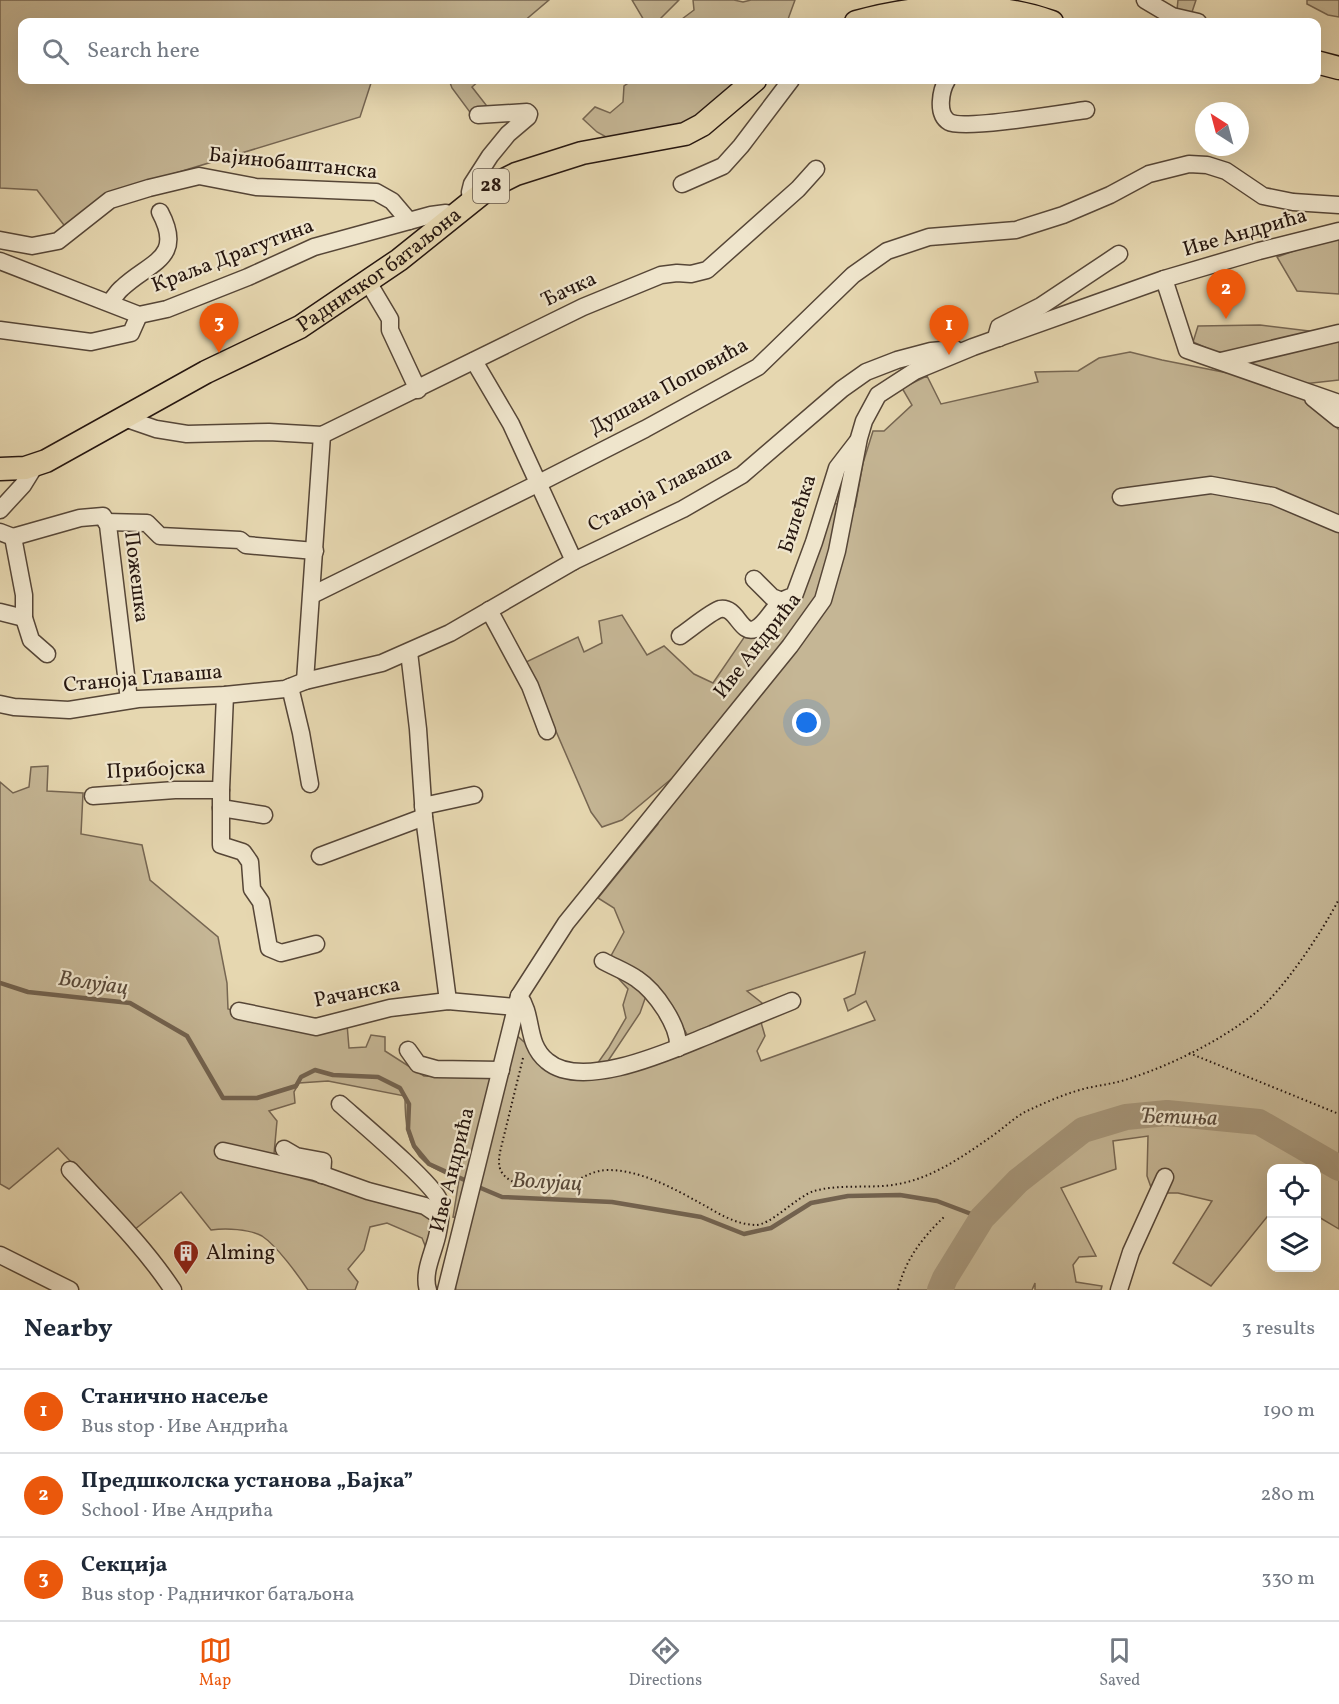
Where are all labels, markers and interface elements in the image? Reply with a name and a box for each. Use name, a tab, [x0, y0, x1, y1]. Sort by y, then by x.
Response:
search box	[18, 18, 1321, 84]
icon: search	[39, 35, 72, 68]
text: Search here	[87, 36, 200, 67]
north arrow	[1195, 102, 1249, 156]
street label: Бајинобаштанска	[207, 141, 379, 187]
road number: 28	[473, 169, 509, 203]
street label: Радничког батаљона	[291, 201, 468, 340]
street label: Иве Андрића	[1180, 201, 1310, 265]
street label: Краља Драгутина	[148, 212, 318, 300]
street label: Ђачка	[537, 265, 601, 315]
pin: 2	[1206, 270, 1246, 319]
pin: 3	[200, 304, 238, 353]
pin: 1	[930, 306, 968, 355]
street label: Душана Поповића	[584, 331, 754, 443]
street label: Станоја Главаша	[583, 440, 737, 540]
street label: Билећка	[772, 471, 824, 557]
street label: Пожешка	[116, 530, 156, 624]
street label: Иве Андрића	[707, 587, 809, 705]
street label: Станоја Главаша	[62, 658, 224, 700]
your location	[792, 708, 821, 737]
street label: Прибојска	[105, 753, 207, 787]
water label: Волујац	[56, 964, 130, 1004]
street label: Рачанска	[311, 970, 403, 1016]
water label: Ђетиња	[1140, 1101, 1218, 1135]
street label: Иве Андрића	[423, 1104, 483, 1236]
map controls	[1267, 1164, 1321, 1272]
button: locate	[1267, 1164, 1321, 1218]
water label: Волујац	[511, 1166, 583, 1200]
button: layers	[1267, 1218, 1321, 1272]
building icon: Alming	[171, 1238, 201, 1276]
place label: Alming	[206, 1239, 275, 1268]
text: Nearby	[24, 1311, 113, 1347]
text: 3 results	[1241, 1315, 1315, 1343]
text: Станично насеље	[81, 1382, 268, 1413]
text: 1	[39, 1397, 48, 1425]
text: 190 m	[1263, 1397, 1315, 1425]
text: Bus stop · Иве Андрића	[81, 1413, 288, 1441]
text: Предшколска установа „Бајка”	[81, 1466, 413, 1497]
text: 2	[38, 1481, 49, 1509]
text: 280 m	[1260, 1481, 1315, 1509]
text: School · Иве Андрића	[81, 1497, 273, 1525]
text: Секција	[81, 1550, 168, 1581]
text: 3	[38, 1565, 49, 1593]
text: 330 m	[1261, 1565, 1315, 1593]
text: Bus stop · Радничког батаљона	[81, 1581, 354, 1609]
tab: Map	[199, 1634, 232, 1692]
tab: Directions	[629, 1634, 702, 1692]
tab: Saved	[1099, 1634, 1140, 1692]

